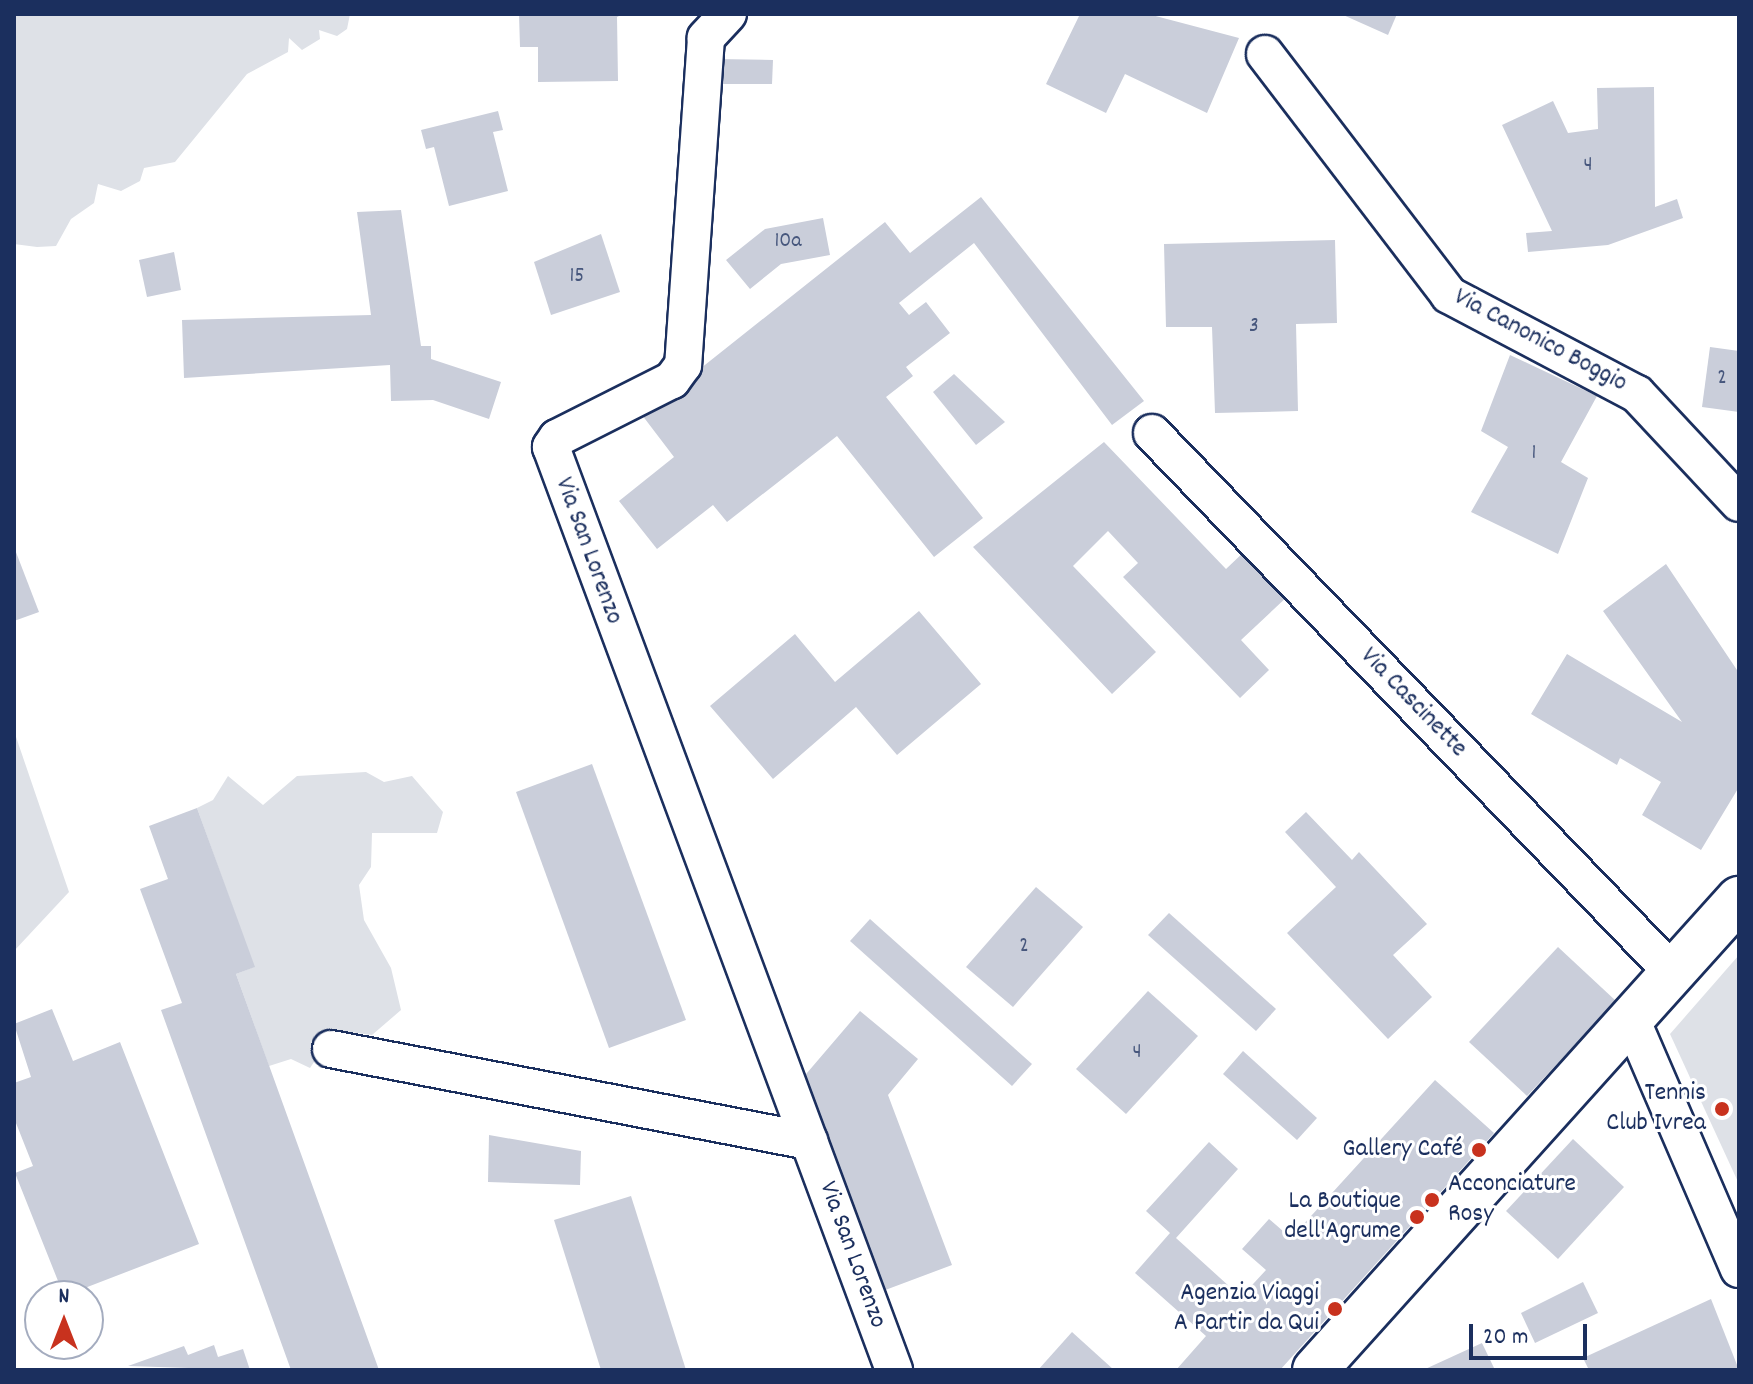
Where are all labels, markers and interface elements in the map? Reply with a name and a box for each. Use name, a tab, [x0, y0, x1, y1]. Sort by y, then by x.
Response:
house number: 4	[1583, 153, 1593, 179]
house number: 10a	[774, 229, 802, 255]
house number: 15	[569, 264, 585, 290]
street label: Via Canonico Boggio	[1448, 282, 1632, 400]
house number: 3	[1249, 314, 1259, 340]
house number: 2	[1717, 366, 1727, 392]
house number: 1	[1532, 441, 1536, 467]
street label: Via San Lorenzo	[547, 473, 629, 629]
street label: Via Cascinette	[1353, 642, 1473, 764]
house number: 2	[1019, 934, 1029, 960]
house number: 4	[1132, 1040, 1142, 1066]
place label: Tennis Club Ivrea	[1606, 1078, 1706, 1140]
marker: Tennis Club Ivrea	[1713, 1100, 1731, 1118]
place label: Gallery Café	[1342, 1134, 1463, 1166]
marker: Gallery Café	[1470, 1141, 1488, 1159]
place label: Acconciature Rosy	[1448, 1169, 1576, 1230]
street label: Via San Lorenzo	[811, 1177, 893, 1333]
place label: La Boutique dell'Agrume	[1284, 1186, 1401, 1248]
marker: Acconciature Rosy	[1423, 1191, 1441, 1209]
marker: La Boutique dell'Agrume	[1408, 1208, 1426, 1226]
place label: Agenzia Viaggi A Partir da Qui	[1174, 1278, 1319, 1340]
north arrow	[24, 1280, 104, 1360]
text: N	[59, 1282, 69, 1313]
marker: Agenzia Viaggi A Partir da Qui	[1326, 1300, 1344, 1318]
scale bar	[1473, 1308, 1591, 1358]
text: 20 m	[1483, 1321, 1529, 1355]

